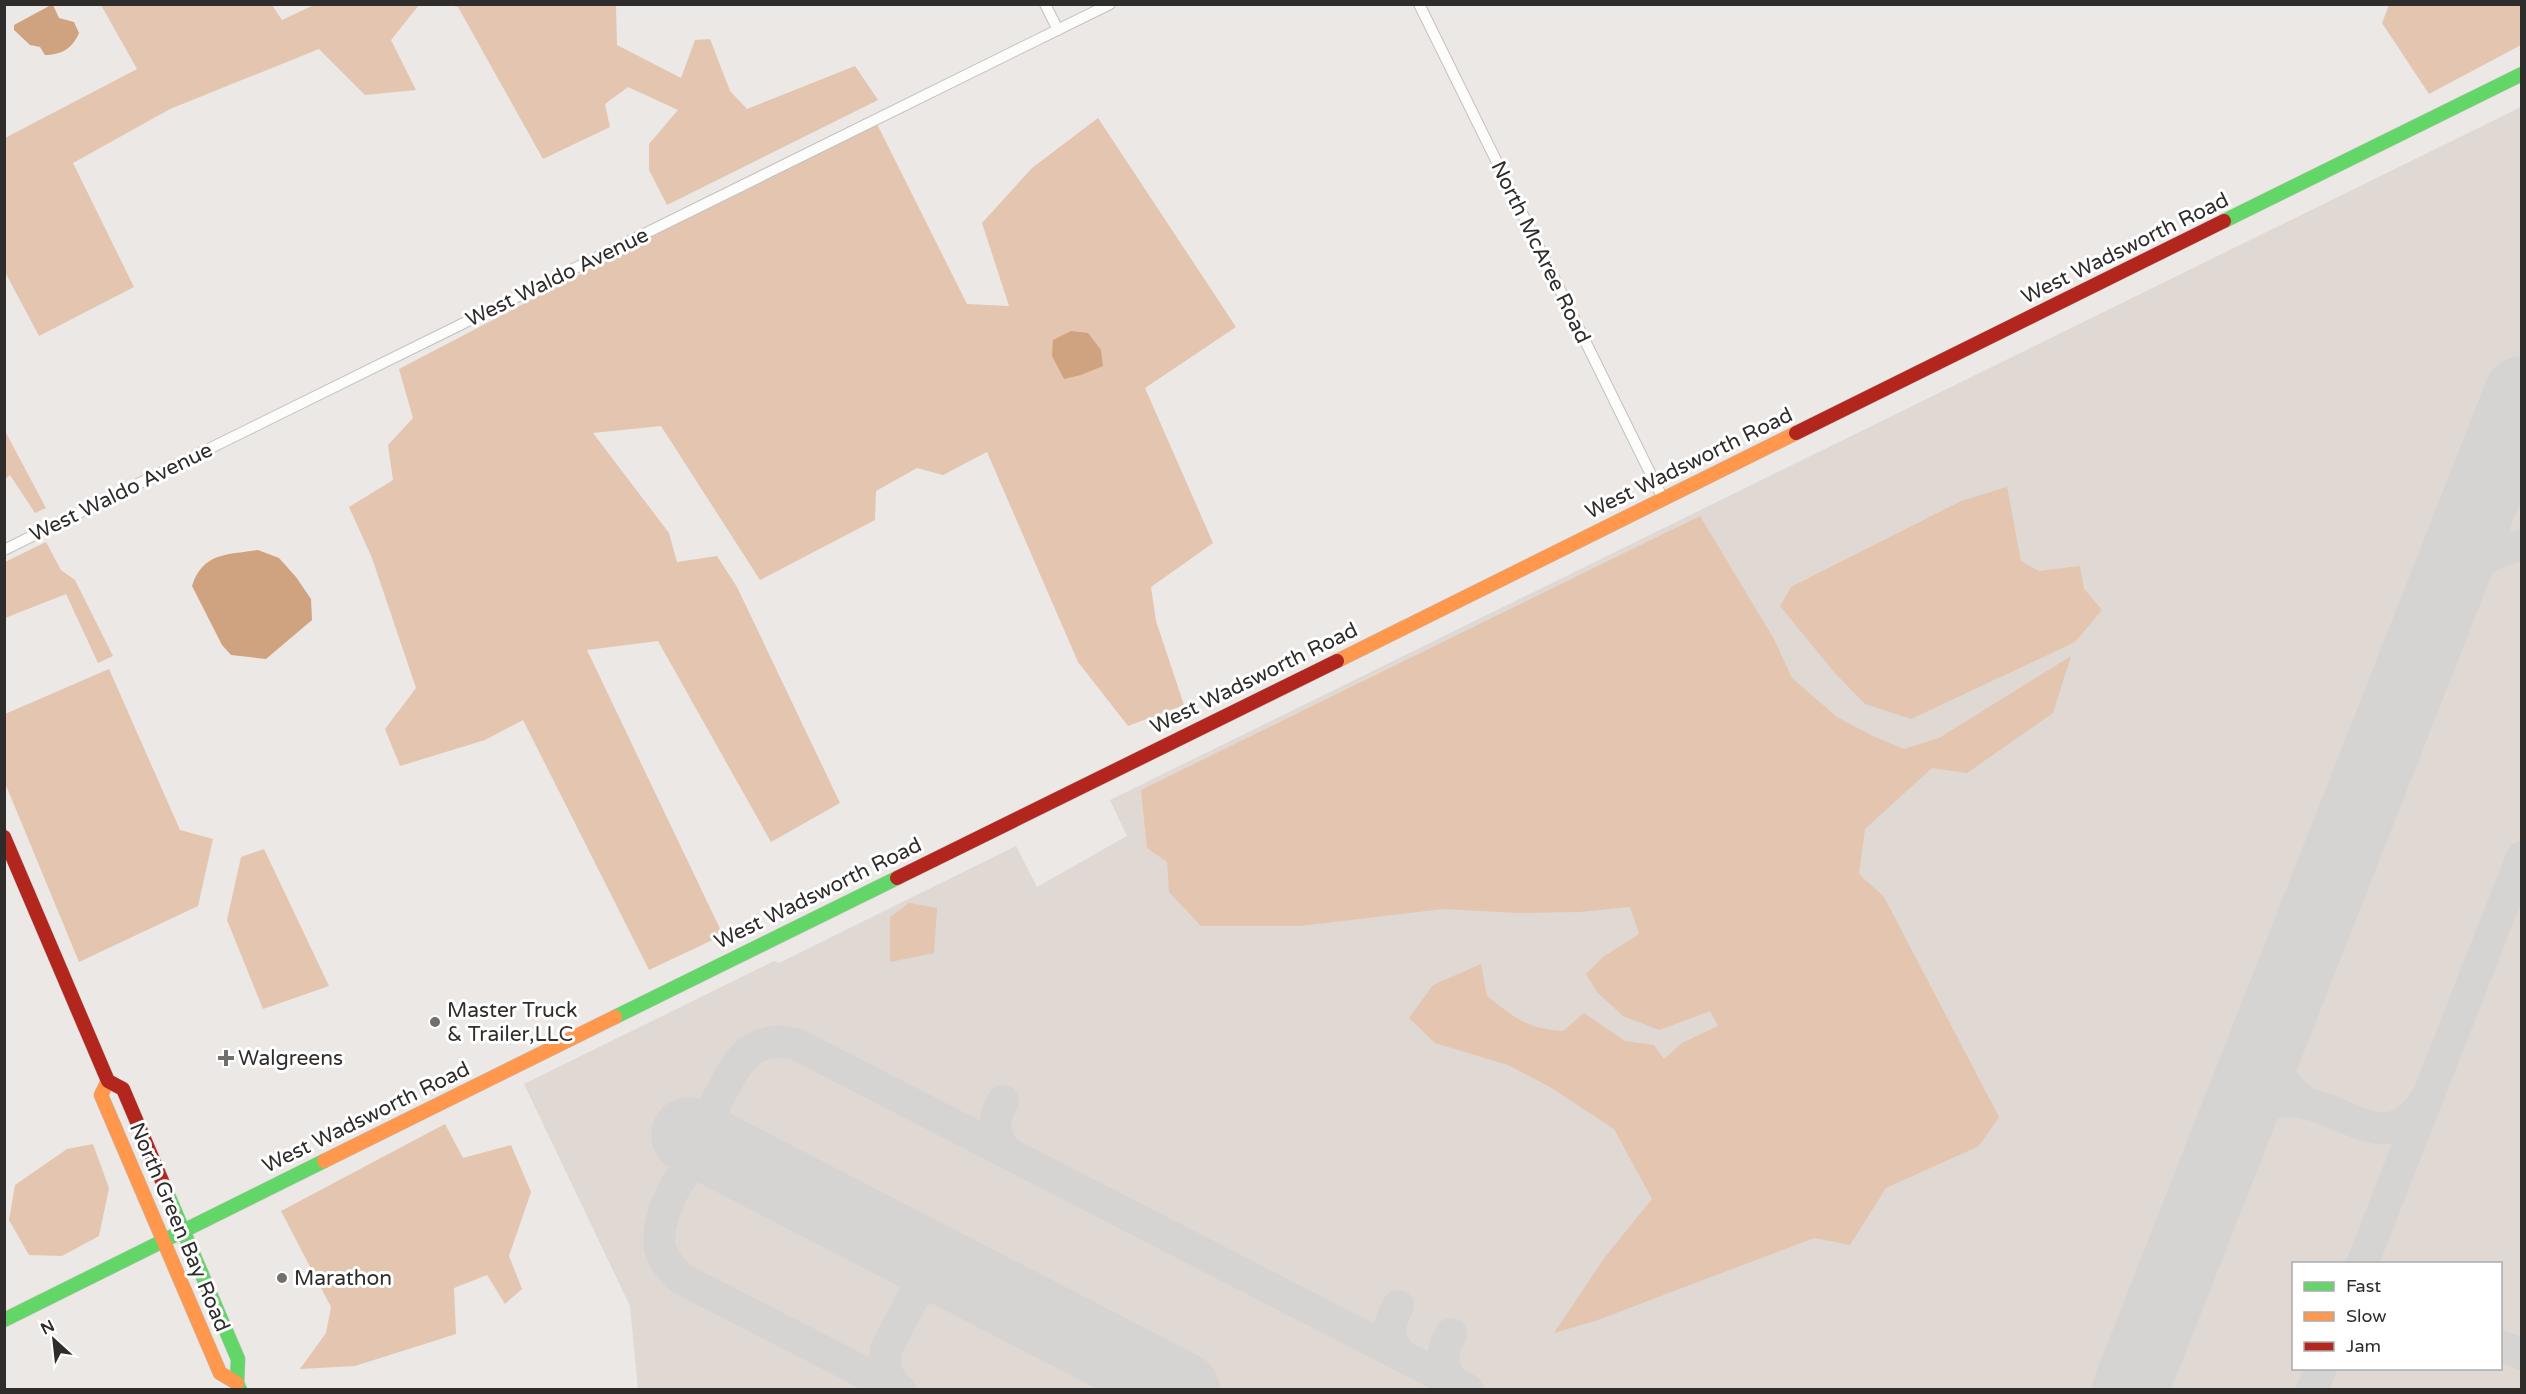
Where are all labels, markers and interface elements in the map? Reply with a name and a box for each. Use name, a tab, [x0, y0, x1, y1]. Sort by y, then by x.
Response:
street label: North McAree Road	[1485, 157, 1596, 348]
street label: West Wadsworth Road	[2018, 187, 2233, 310]
street label: West Waldo Avenue	[462, 222, 653, 332]
street label: West Wadsworth Road	[1582, 402, 1797, 525]
street label: West Waldo Avenue	[26, 437, 217, 547]
street label: West Wadsworth Road	[1147, 617, 1362, 740]
street label: West Wadsworth Road	[711, 832, 926, 955]
place label: Master Truck & Trailer,LLC	[447, 998, 577, 1047]
marker: Master Truck & Trailer,LLC	[428, 1015, 442, 1029]
place label: Walgreens	[238, 1046, 343, 1071]
marker: Walgreens	[219, 1051, 233, 1065]
street label: West Wadsworth Road	[259, 1056, 474, 1179]
street label: North Green Bay Road	[124, 1119, 235, 1336]
legend	[2292, 1262, 2502, 1370]
place label: Marathon	[294, 1266, 392, 1291]
marker: Marathon	[275, 1271, 289, 1285]
text: Fast	[2346, 1275, 2381, 1297]
text: Slow	[2346, 1305, 2387, 1327]
north arrow	[24, 1310, 84, 1370]
text: N	[37, 1316, 58, 1339]
text: Jam	[2346, 1335, 2381, 1357]

